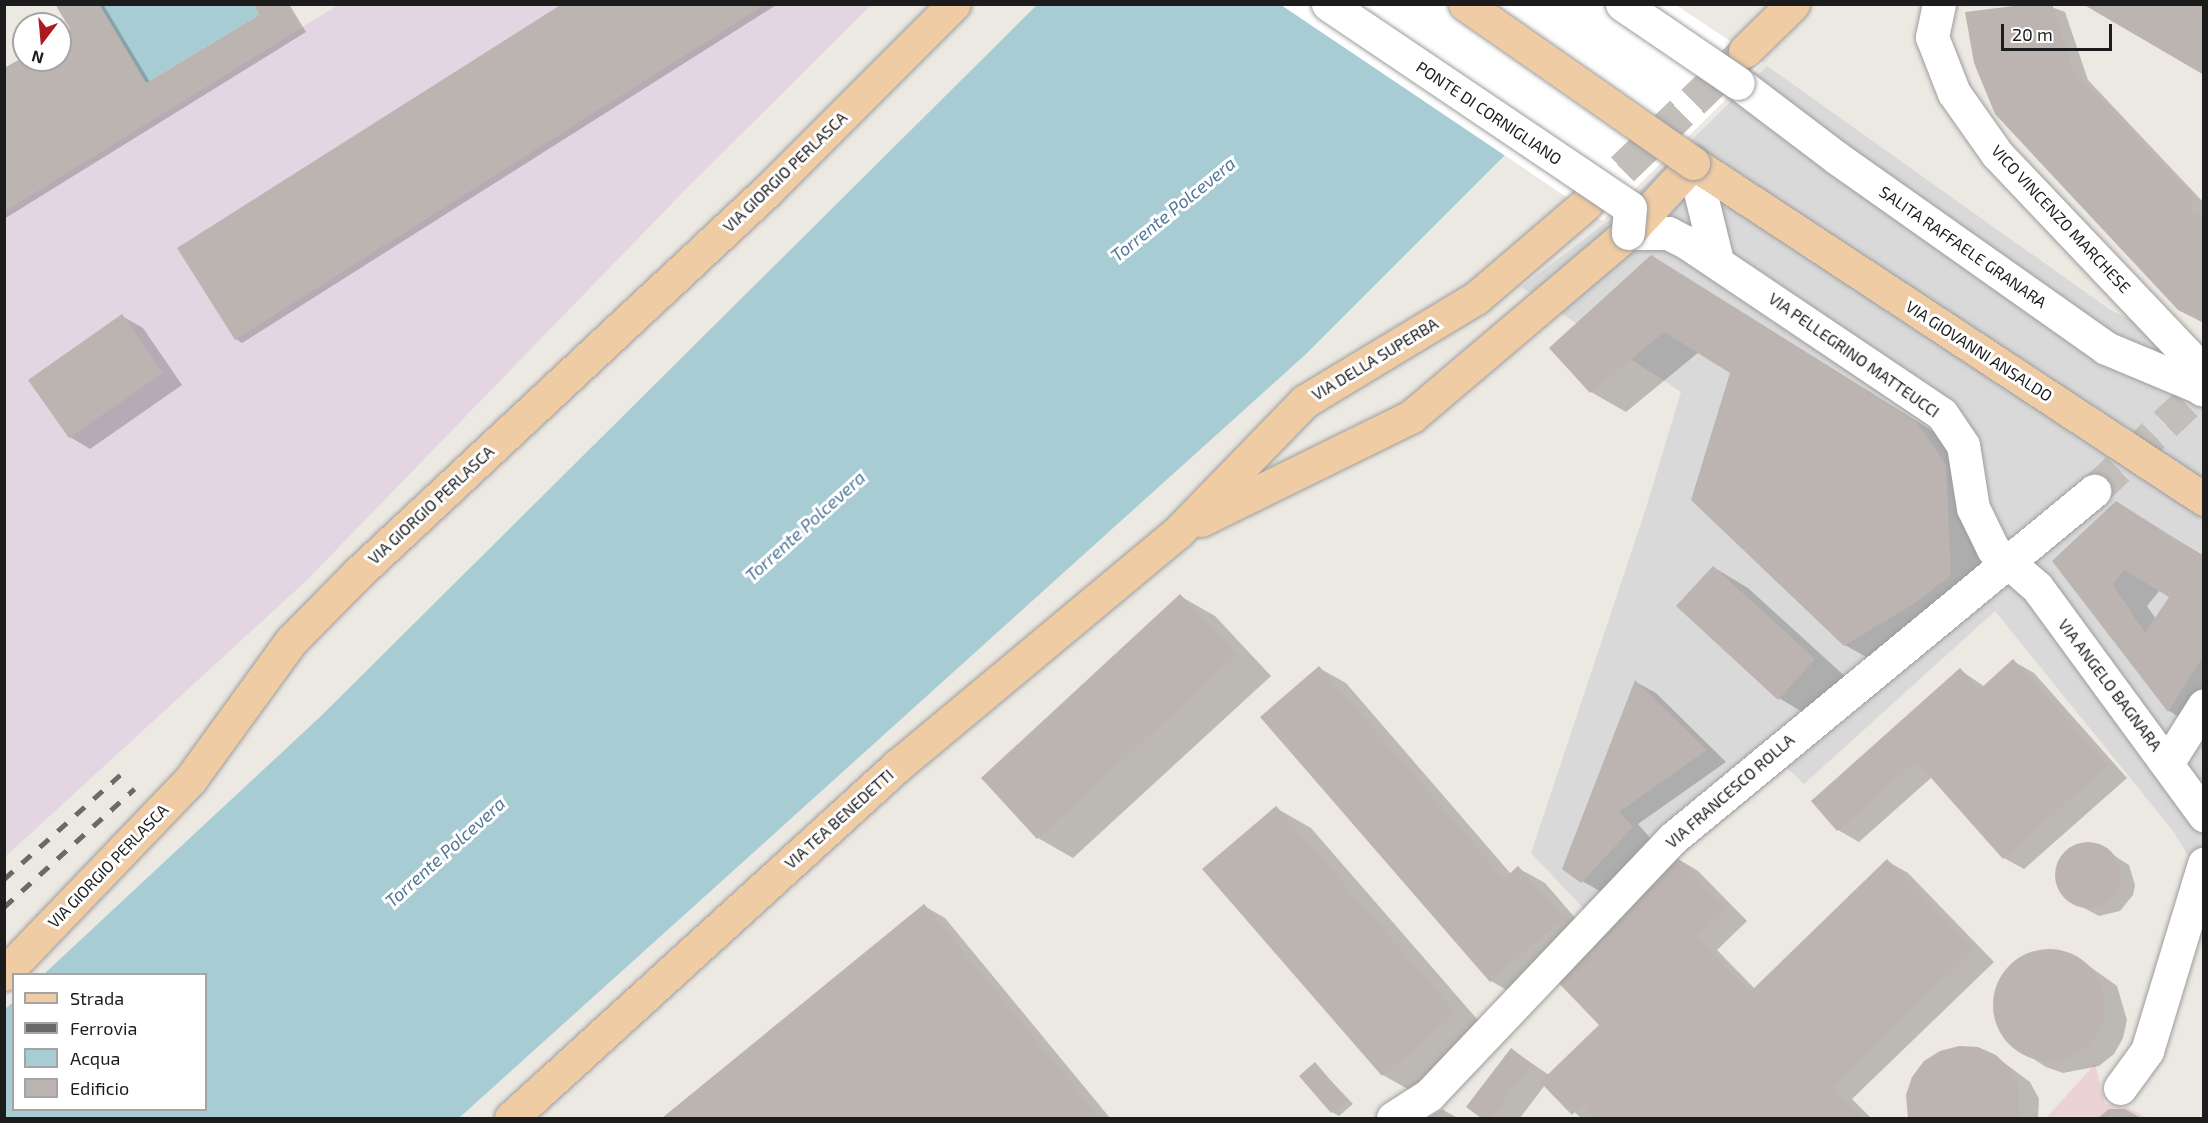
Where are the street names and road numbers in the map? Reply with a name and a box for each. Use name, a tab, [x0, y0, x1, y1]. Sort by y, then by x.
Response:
street label: PONTE DI CORNIGLIANO	[1413, 57, 1565, 169]
street label: VIA GIORGIO PERLASCA	[719, 108, 851, 236]
street label: VICO VINCENZO MARCHESE	[1987, 141, 2135, 297]
street label: SALITA RAFFAELE GRANARA	[1876, 182, 2050, 312]
street label: VIA PELLEGRINO MATTEUCCI	[1765, 289, 1943, 421]
street label: VIA GIOVANNI ANSALDO	[1902, 296, 2056, 406]
street label: VIA DELLA SUPERBA	[1308, 313, 1442, 405]
street label: VIA GIORGIO PERLASCA	[364, 442, 498, 568]
street label: VIA ANGELO BAGNARA	[2054, 615, 2166, 755]
street label: VIA FRANCESCO ROLLA	[1662, 730, 1798, 852]
street label: VIA TEA BENEDETTI	[780, 765, 898, 873]
street label: VIA GIORGIO PERLASCA	[44, 800, 172, 932]

